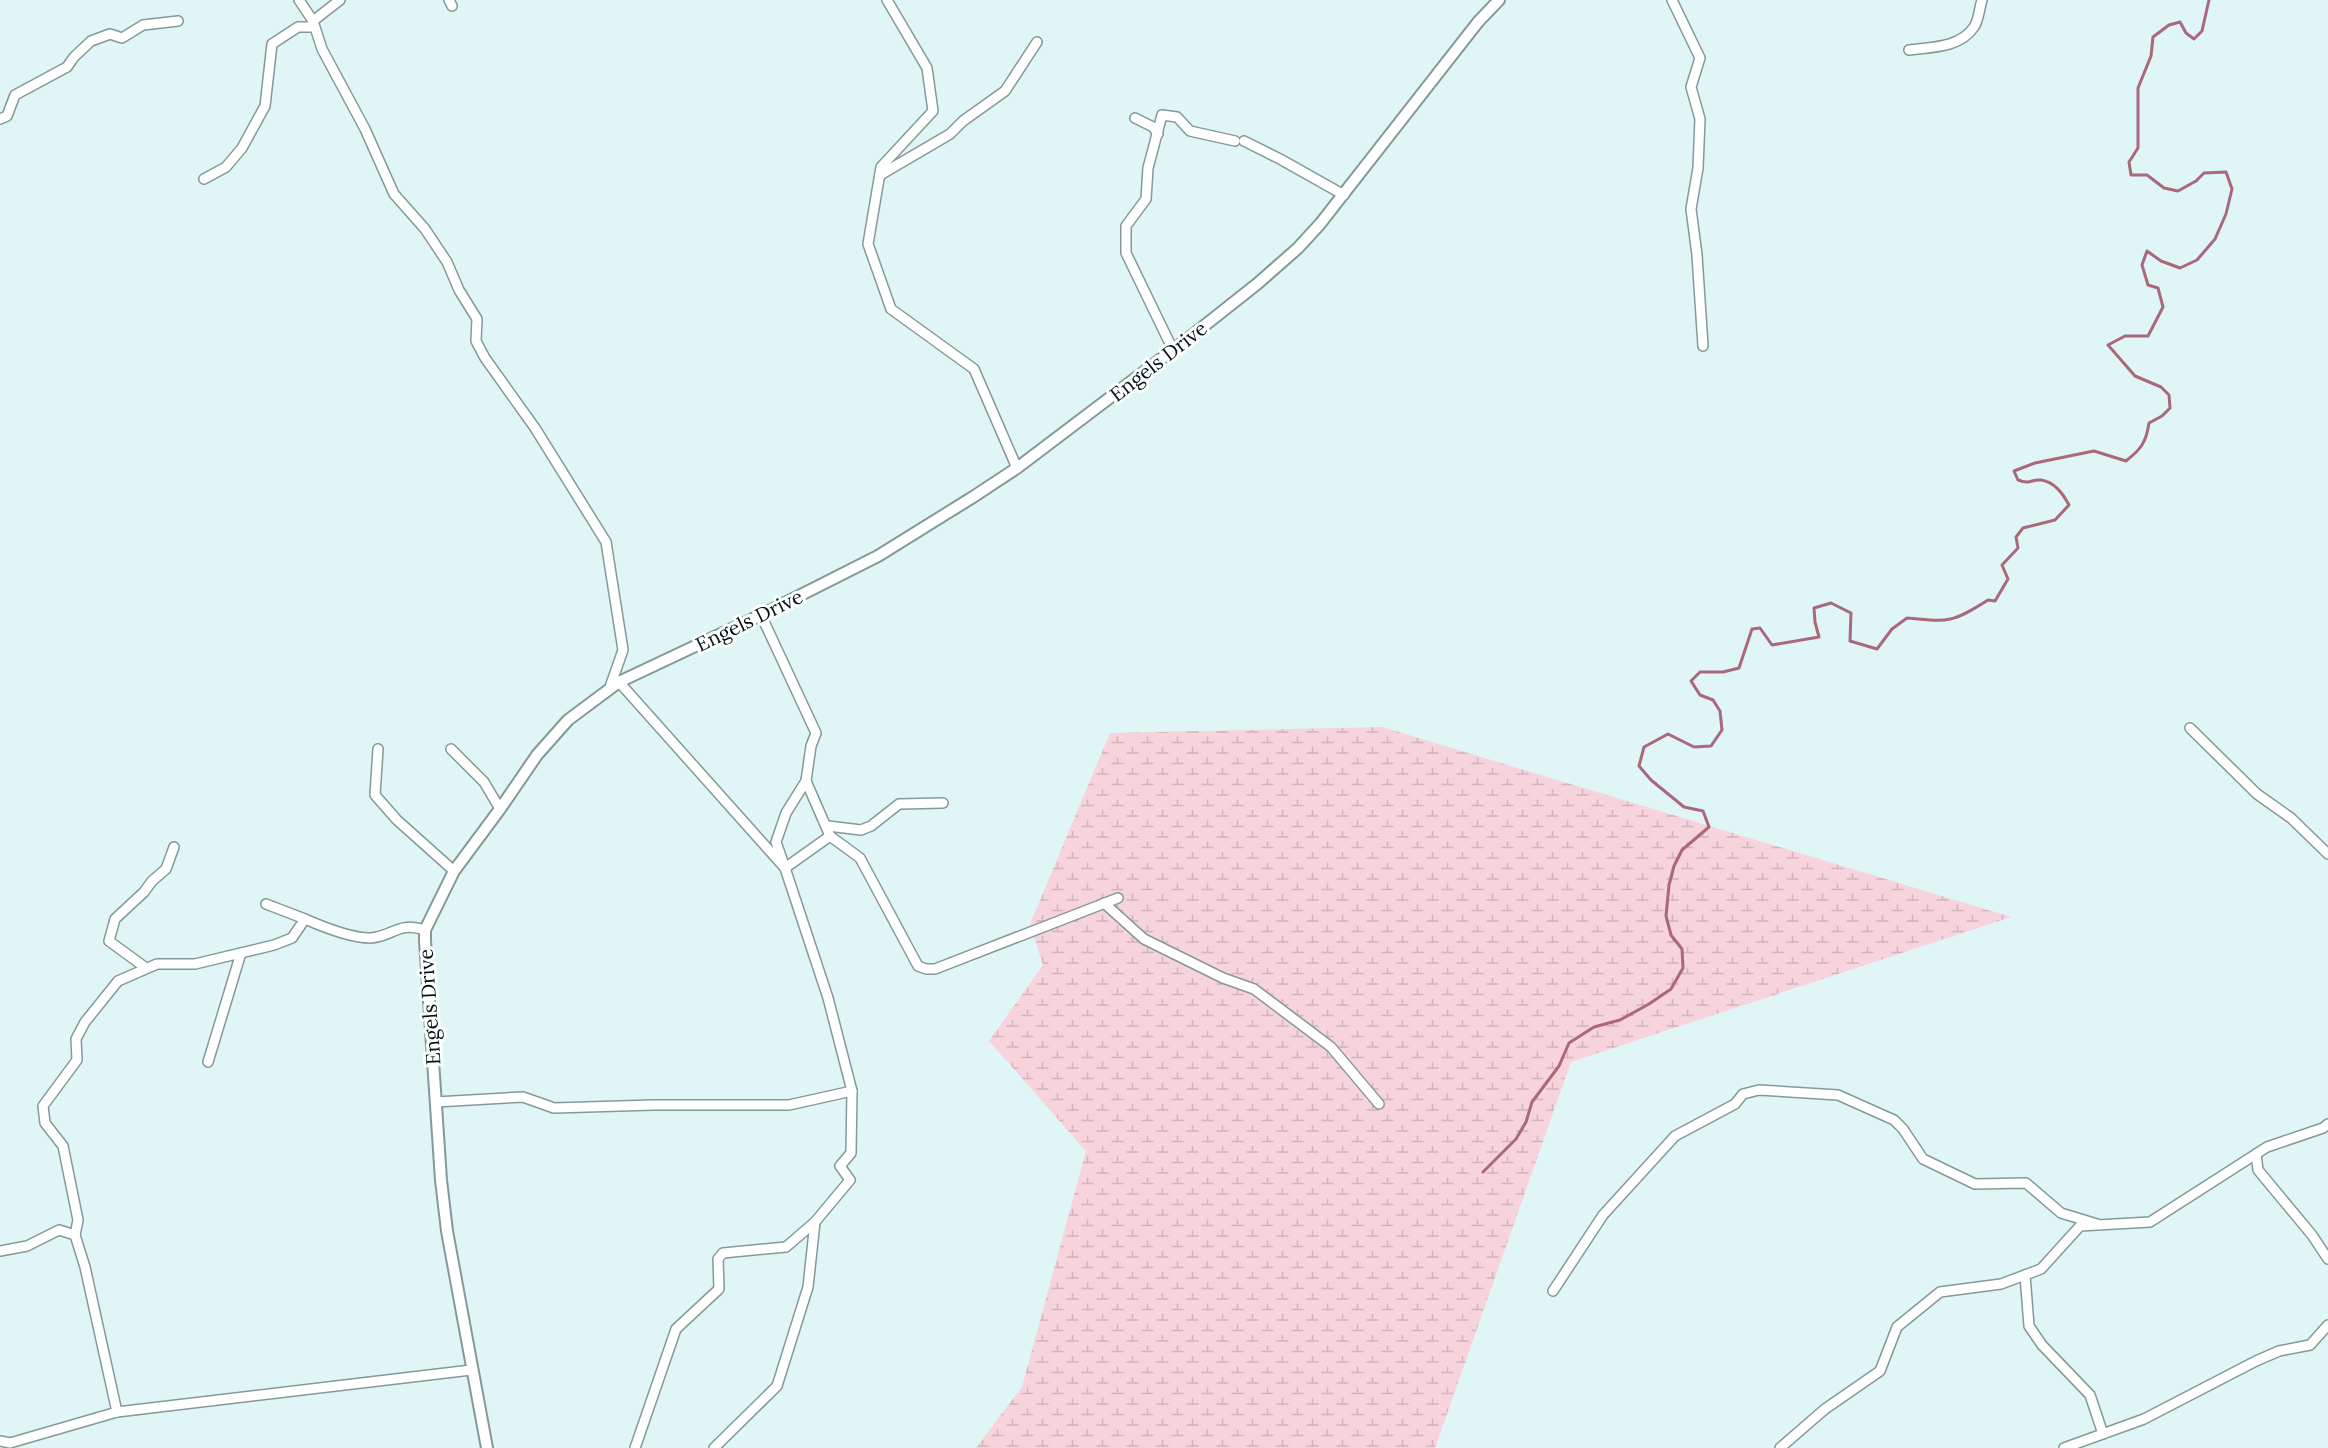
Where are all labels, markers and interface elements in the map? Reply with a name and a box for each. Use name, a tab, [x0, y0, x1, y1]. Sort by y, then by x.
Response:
street label: Engels Drive	[1104, 315, 1212, 407]
street label: Engels Drive	[691, 583, 807, 657]
street label: Engels Drive	[412, 948, 446, 1066]

